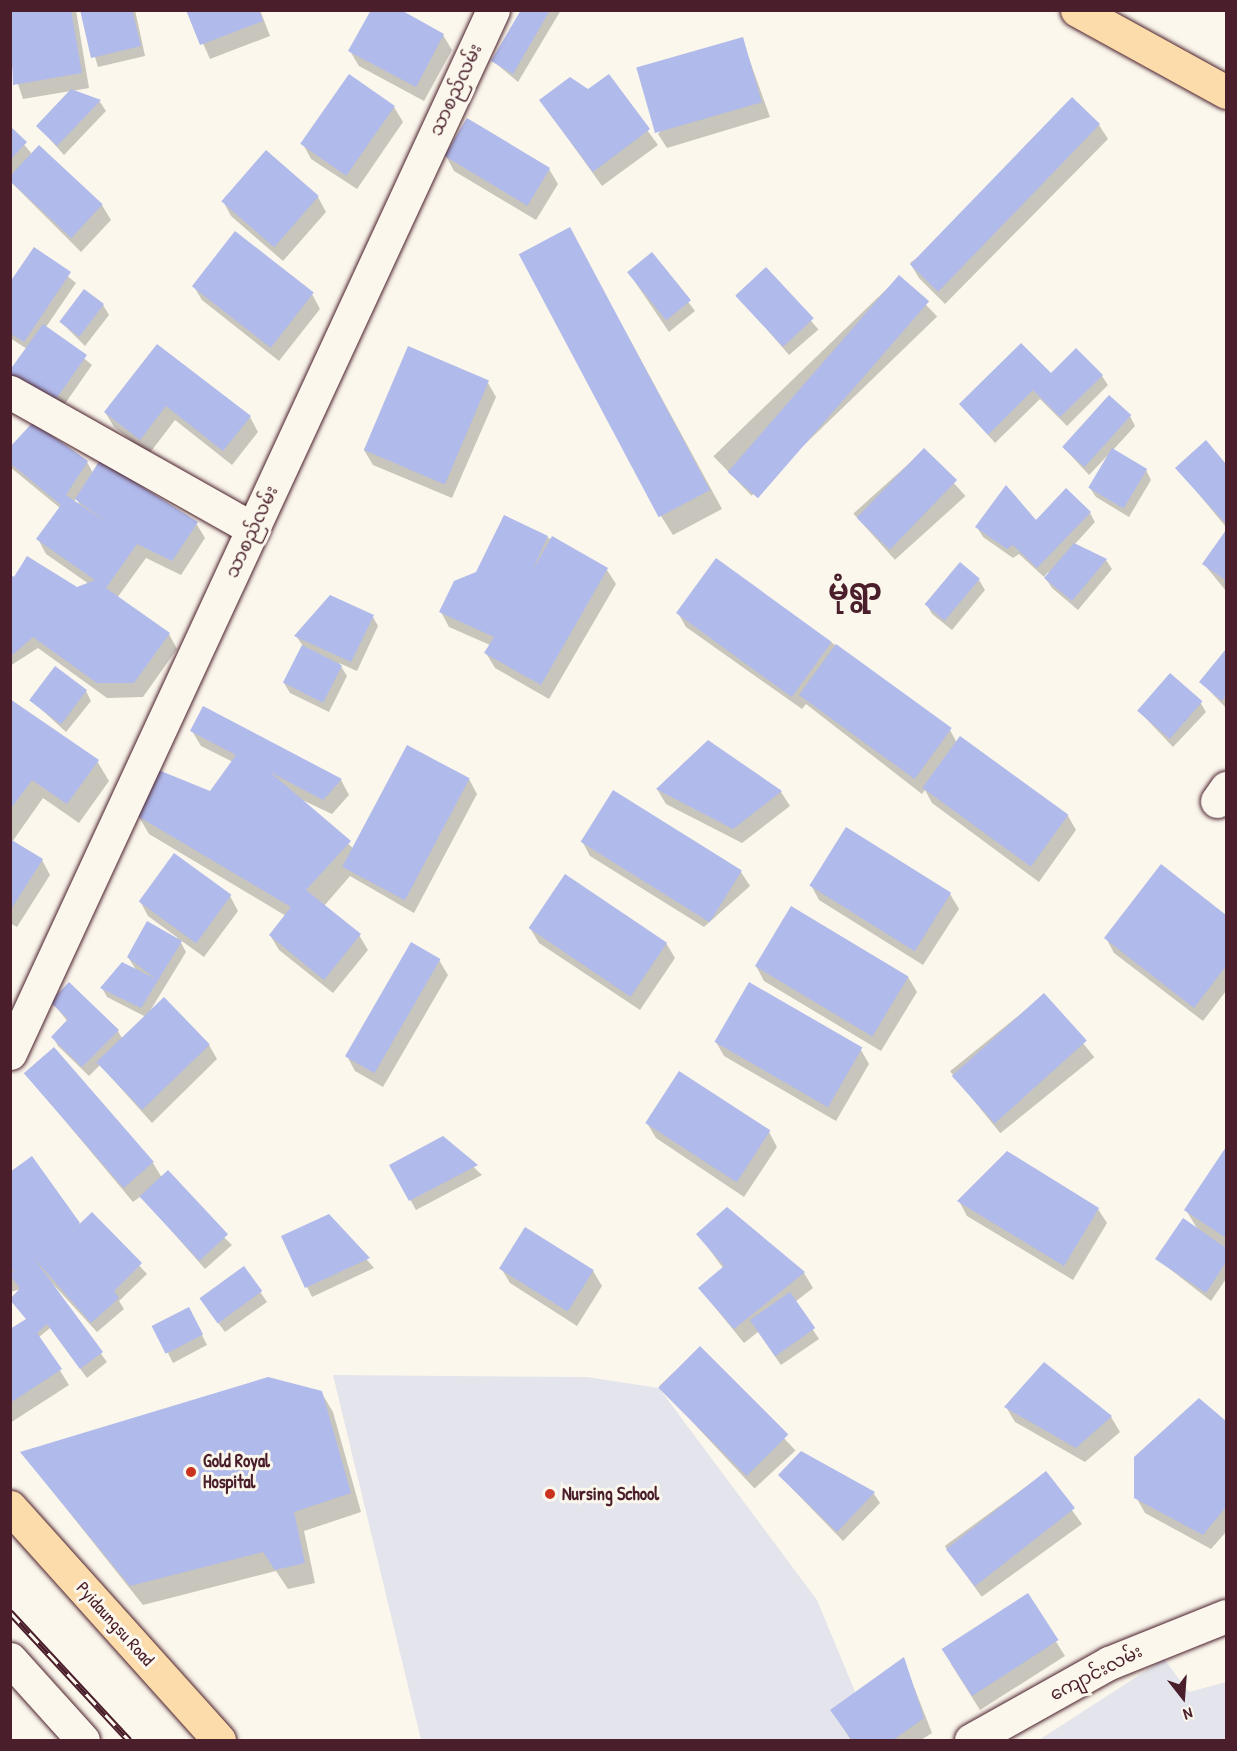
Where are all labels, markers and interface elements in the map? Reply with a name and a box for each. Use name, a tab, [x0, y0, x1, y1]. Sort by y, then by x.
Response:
street label: သာစည်လမ်း	[425, 40, 487, 140]
street label: သာစည်လမ်း	[221, 482, 283, 582]
district label: မုံရွာ	[828, 571, 882, 607]
place label: Gold Royal Hospital	[203, 1451, 270, 1494]
marker: Gold Royal Hospital	[184, 1465, 198, 1479]
place label: Nursing School	[562, 1483, 659, 1505]
marker: Nursing School	[543, 1487, 557, 1501]
street label: Pyidaungsu Road	[72, 1578, 158, 1670]
street label: ကျောင်းလမ်း	[1046, 1641, 1146, 1705]
north arrow	[1153, 1667, 1213, 1727]
text: N	[1181, 1702, 1196, 1726]

